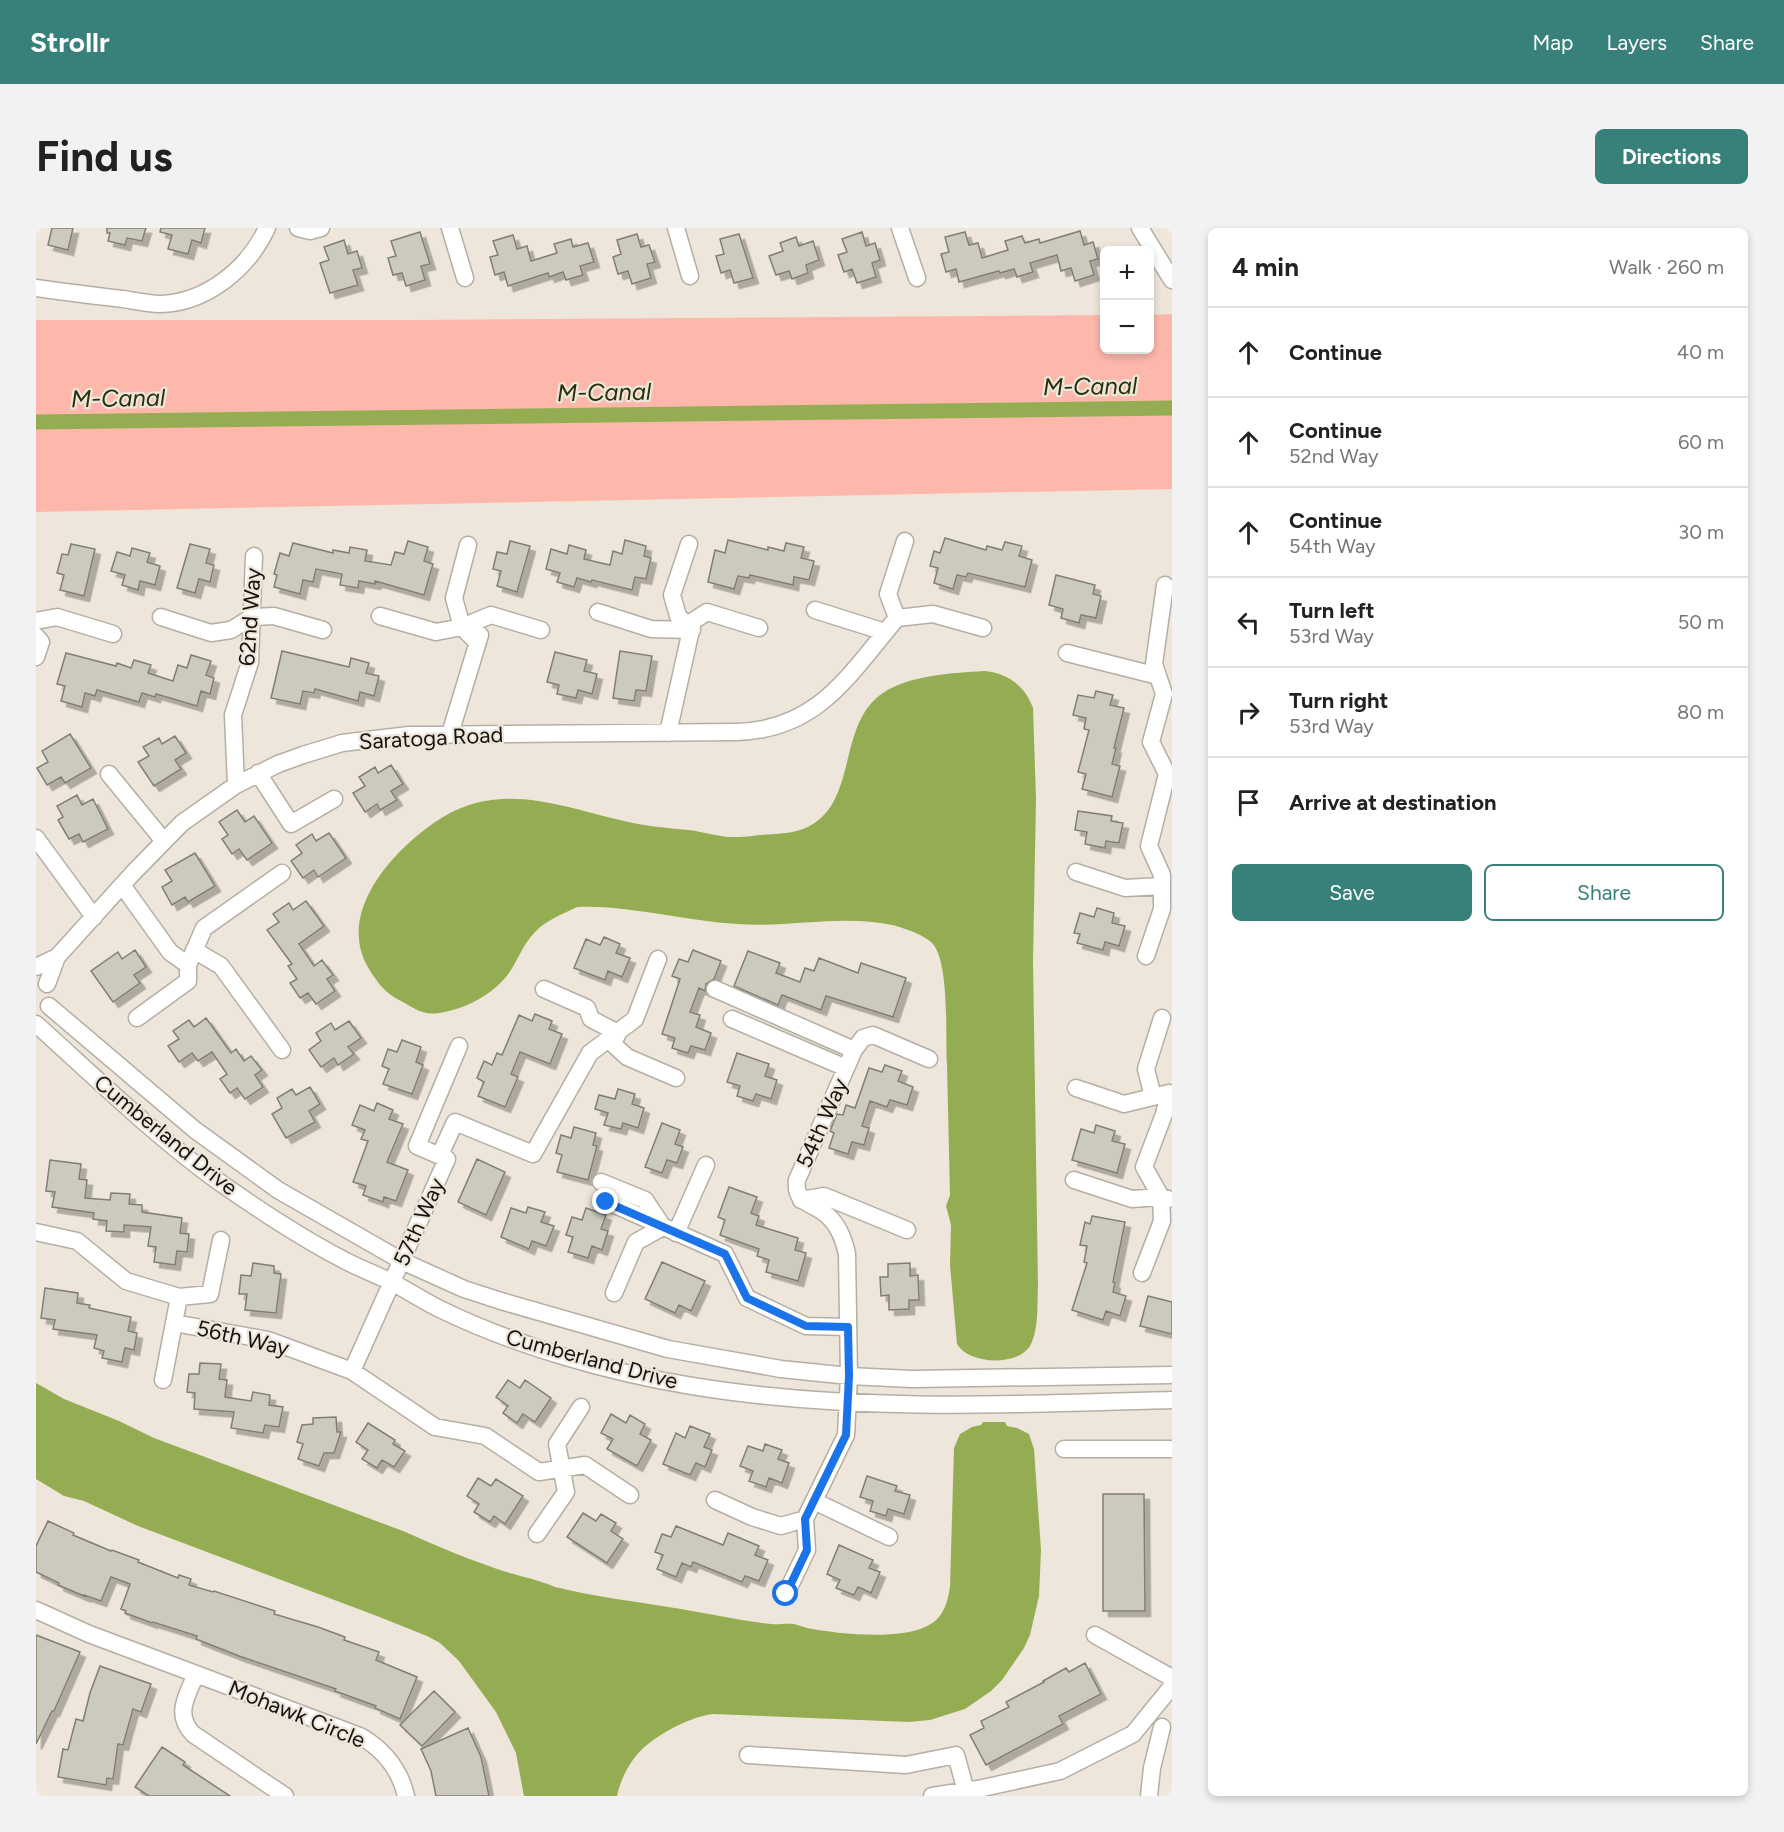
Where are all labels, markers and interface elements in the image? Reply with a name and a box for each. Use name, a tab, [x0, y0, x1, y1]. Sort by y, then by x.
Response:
text: Strollr	[30, 25, 110, 59]
text: Map	[1533, 30, 1573, 55]
text: Layers	[1606, 30, 1667, 55]
text: Share	[1700, 30, 1754, 55]
button: Directions	[1595, 129, 1748, 184]
text: Find us	[36, 131, 173, 182]
map controls	[1100, 246, 1154, 354]
button: +	[1100, 246, 1154, 300]
text: 4 min	[1232, 251, 1299, 283]
text: Walk · 260 m	[1609, 255, 1724, 279]
button: −	[1100, 300, 1154, 354]
icon: ahead	[1232, 336, 1265, 369]
text: Continue	[1289, 339, 1382, 366]
text: 40 m	[1677, 340, 1724, 364]
water label: M-Canal	[1042, 371, 1138, 401]
water label: M-Canal	[556, 377, 652, 407]
water label: M-Canal	[70, 383, 166, 413]
text: Continue	[1289, 417, 1382, 444]
icon: ahead	[1232, 426, 1265, 459]
text: 60 m	[1678, 430, 1724, 454]
text: 52nd Way	[1289, 444, 1378, 468]
text: Continue	[1289, 507, 1382, 534]
icon: ahead	[1232, 516, 1265, 549]
text: 30 m	[1678, 520, 1724, 544]
text: 54th Way	[1289, 534, 1376, 558]
street label: 62nd Way	[233, 567, 267, 667]
text: Turn left	[1289, 597, 1375, 624]
icon: left	[1232, 606, 1265, 639]
text: 50 m	[1678, 610, 1724, 634]
text: 53rd Way	[1289, 624, 1374, 648]
text: Turn right	[1289, 687, 1388, 714]
icon: right	[1232, 696, 1265, 729]
text: 80 m	[1677, 700, 1724, 724]
text: 53rd Way	[1289, 714, 1374, 738]
street label: Saratoga Road	[358, 721, 504, 755]
icon: arrive	[1232, 786, 1265, 819]
text: Arrive at destination	[1289, 789, 1497, 816]
button: Save	[1232, 864, 1472, 921]
button: Share	[1484, 864, 1724, 921]
street label: Cumberland Drive	[89, 1069, 243, 1201]
street label: 54th Way	[790, 1074, 854, 1172]
street label: 57th Way	[388, 1173, 450, 1270]
route end	[592, 1188, 618, 1214]
street label: 56th Way	[194, 1314, 292, 1362]
street label: Cumberland Drive	[503, 1323, 681, 1395]
route start	[772, 1580, 798, 1606]
street label: Mohawk Circle	[225, 1674, 369, 1754]

